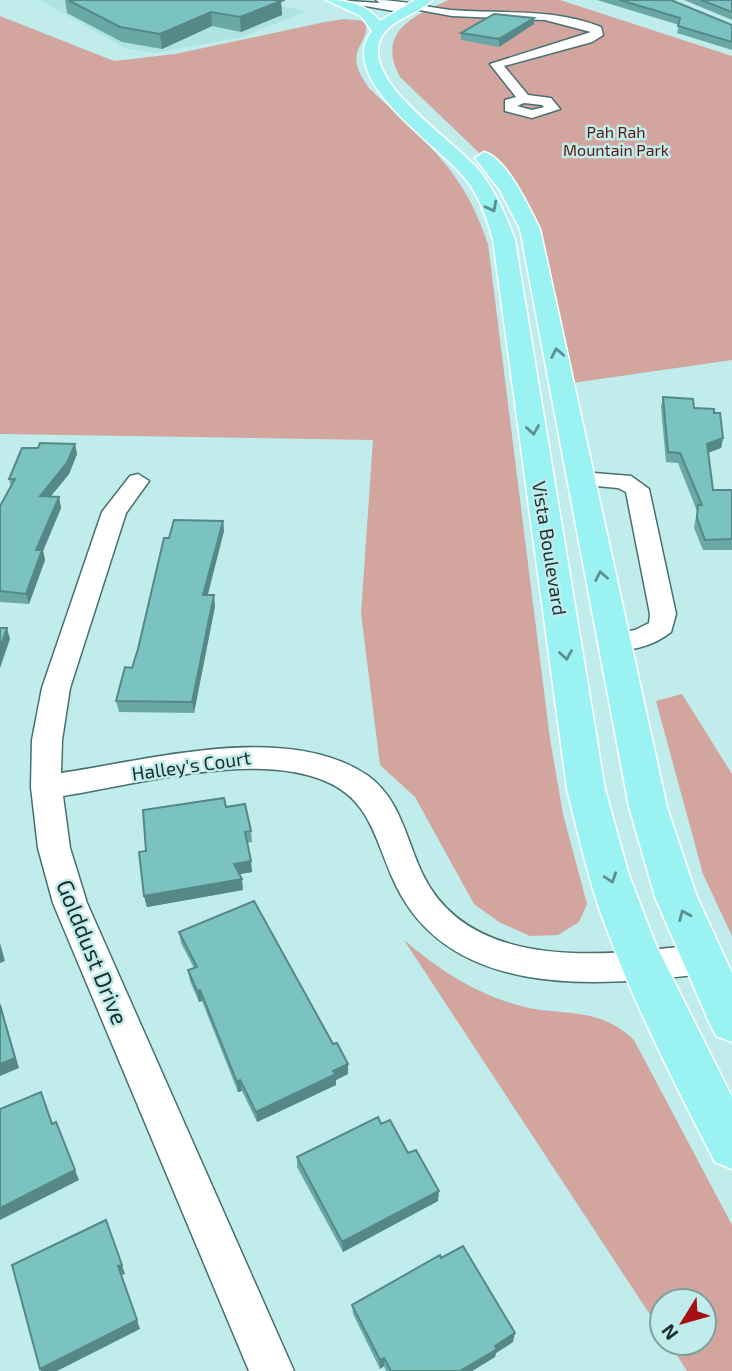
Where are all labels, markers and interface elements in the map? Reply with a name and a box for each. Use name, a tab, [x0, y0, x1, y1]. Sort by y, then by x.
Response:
park label: Pah Rah Mountain Park	[563, 122, 669, 159]
one-way arrow	[483, 200, 497, 212]
one-way arrow	[550, 347, 565, 359]
one-way arrow	[525, 424, 540, 436]
street label: Vista Boulevard	[528, 479, 572, 617]
one-way arrow	[594, 570, 609, 582]
one-way arrow	[559, 649, 574, 661]
street label: Halley's Court	[130, 745, 252, 785]
one-way arrow	[603, 871, 617, 883]
street label: Golddust Drive	[51, 875, 135, 1029]
one-way arrow	[678, 910, 692, 923]
north arrow	[648, 1287, 718, 1357]
text: N	[656, 1320, 682, 1345]

